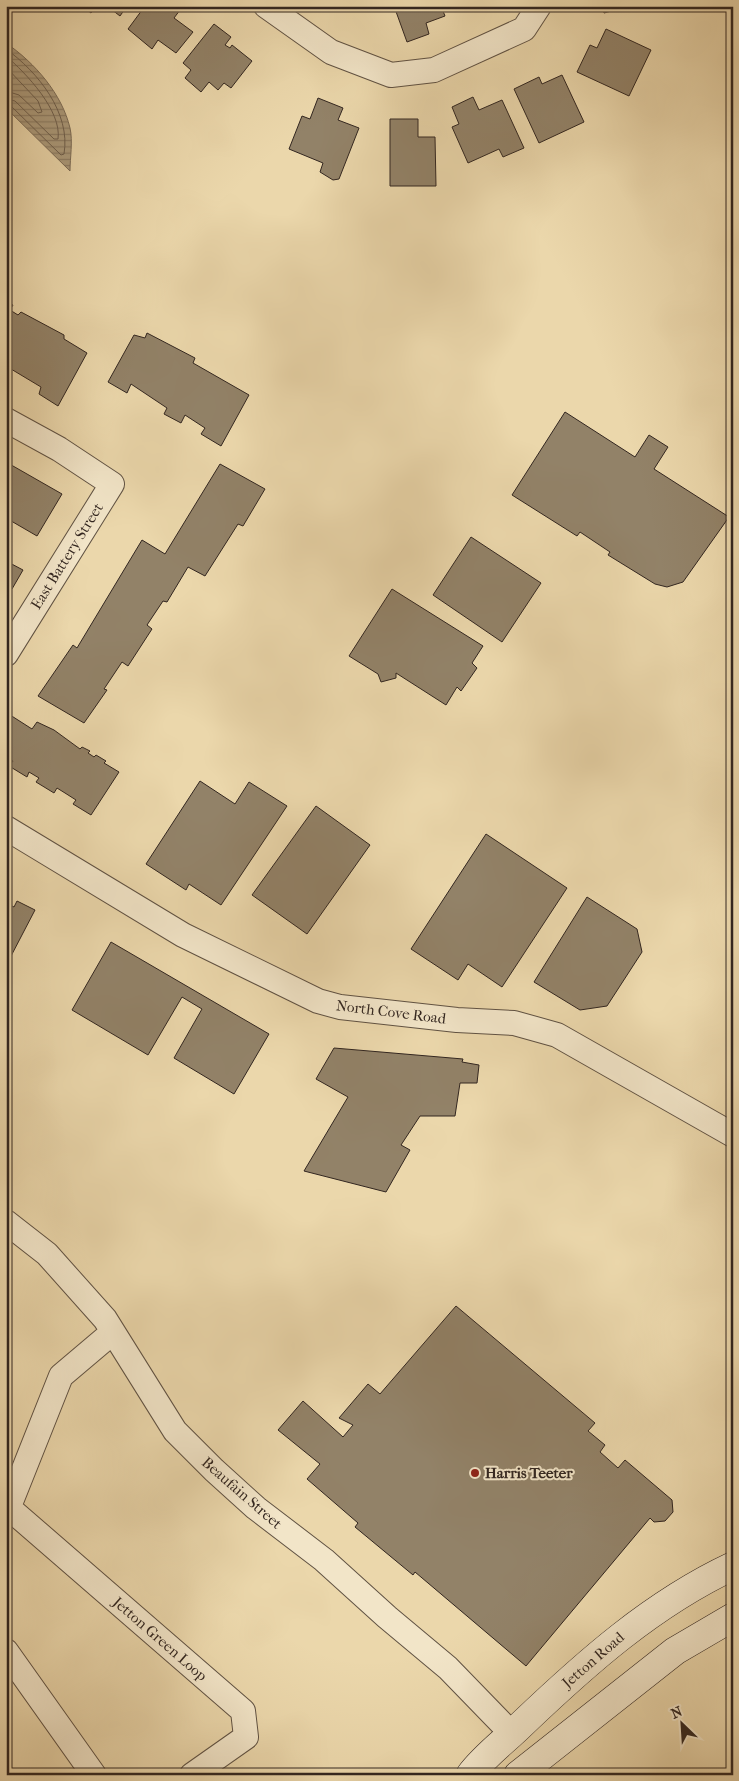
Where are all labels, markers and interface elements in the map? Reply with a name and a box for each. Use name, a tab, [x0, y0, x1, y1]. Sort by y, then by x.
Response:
street label: East Battery Street	[27, 499, 107, 613]
street label: North Cove Road	[335, 996, 448, 1028]
street label: Beaufain Street	[198, 1453, 286, 1533]
place label: Harris Teeter	[485, 1464, 573, 1482]
marker: Harris Teeter	[469, 1467, 481, 1479]
street label: Jetton Green Loop	[108, 1593, 211, 1685]
street label: Jetton Road	[558, 1628, 628, 1692]
north arrow	[656, 1698, 706, 1748]
text: N	[668, 1703, 685, 1723]

